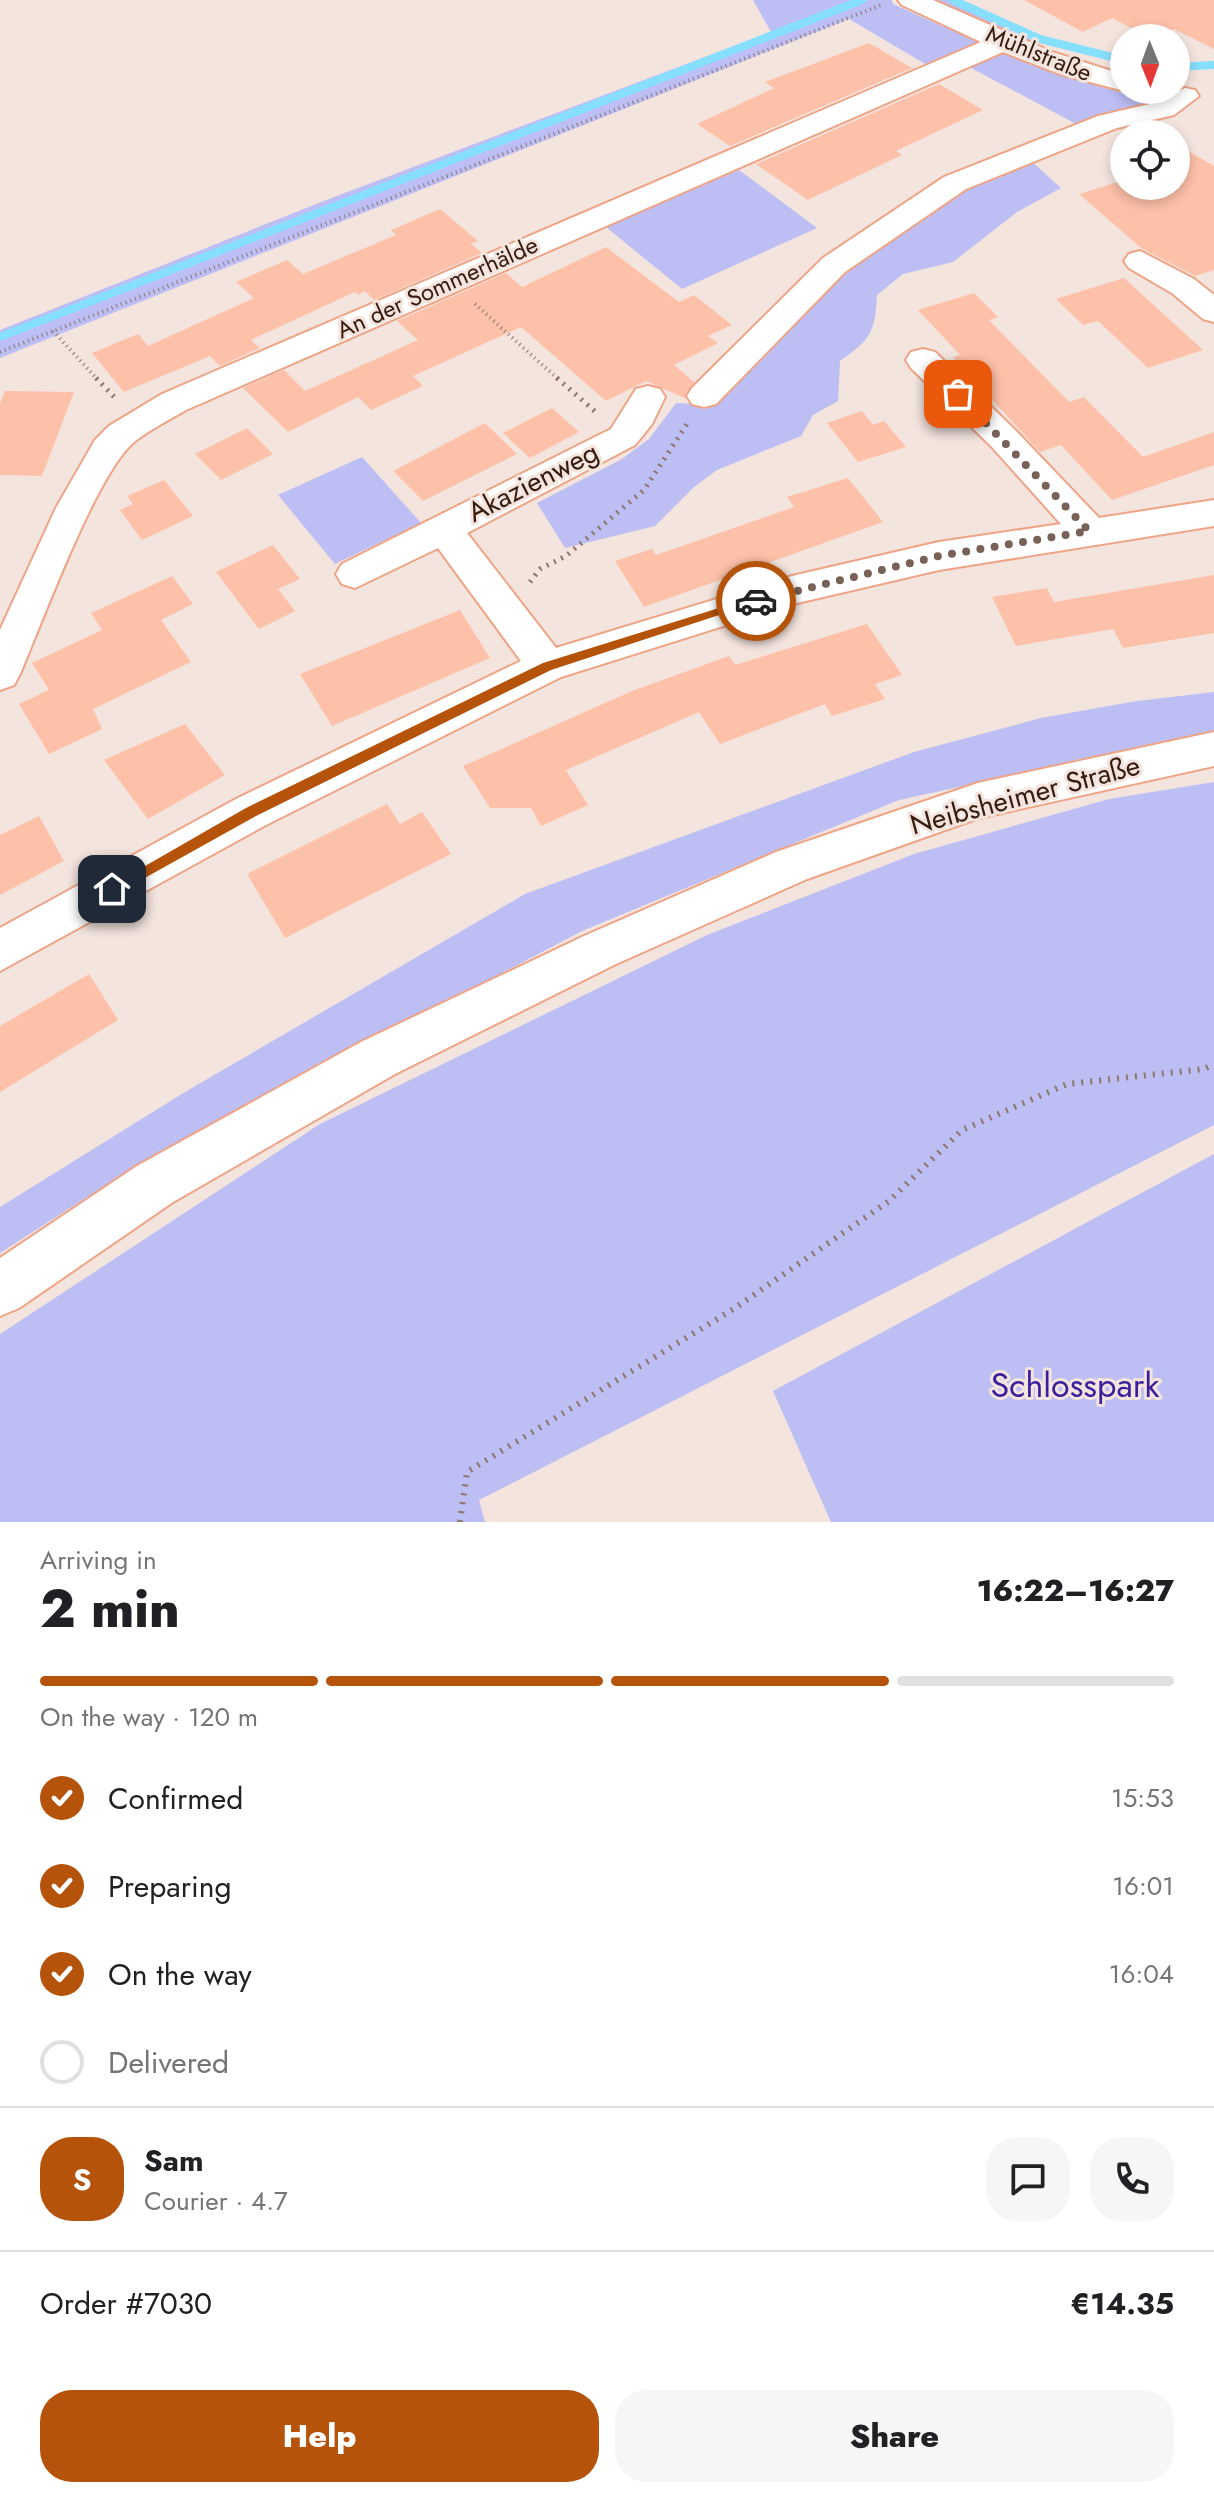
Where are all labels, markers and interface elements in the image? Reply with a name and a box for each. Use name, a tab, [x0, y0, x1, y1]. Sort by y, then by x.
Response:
street label: Mühlstraße	[981, 16, 1097, 90]
north arrow	[1110, 24, 1190, 104]
map controls	[1110, 24, 1190, 200]
button: locate	[1110, 120, 1190, 200]
street label: An der Sommerhälde	[331, 227, 543, 347]
pin	[924, 360, 992, 428]
icon: bag	[936, 372, 980, 416]
street label: Akazienweg	[460, 431, 606, 533]
courier	[716, 561, 796, 641]
icon: car	[734, 579, 778, 623]
street label: Neibsheimer Straße	[905, 745, 1145, 845]
pin	[78, 855, 146, 923]
icon: home	[90, 867, 134, 911]
park label: Schlosspark	[991, 1361, 1159, 1410]
text: Arriving in	[40, 1541, 157, 1579]
text: 16:22–16:27	[977, 1569, 1174, 1612]
text: 2 min	[40, 1571, 180, 1647]
text: On the way · 120 m	[40, 1698, 258, 1736]
icon: check	[40, 1776, 84, 1820]
text: Confirmed	[108, 1777, 243, 1820]
text: 15:53	[1111, 1779, 1174, 1817]
icon: check	[40, 1864, 84, 1908]
text: Preparing	[108, 1865, 232, 1908]
text: 16:01	[1112, 1867, 1174, 1905]
icon: check	[40, 1952, 84, 1996]
text: On the way	[108, 1953, 252, 1996]
text: 16:04	[1109, 1955, 1174, 1993]
text: Delivered	[108, 2041, 229, 2084]
button: chat	[986, 2137, 1070, 2221]
button: phone	[1090, 2137, 1174, 2221]
text: Sam	[144, 2139, 204, 2182]
text: S	[73, 2158, 91, 2201]
text: Courier · 4.7	[144, 2182, 288, 2220]
text: Order #7030	[40, 2282, 212, 2325]
text: €14.35	[1071, 2282, 1174, 2325]
button: Help	[40, 2390, 599, 2482]
button: Share	[615, 2390, 1174, 2482]

